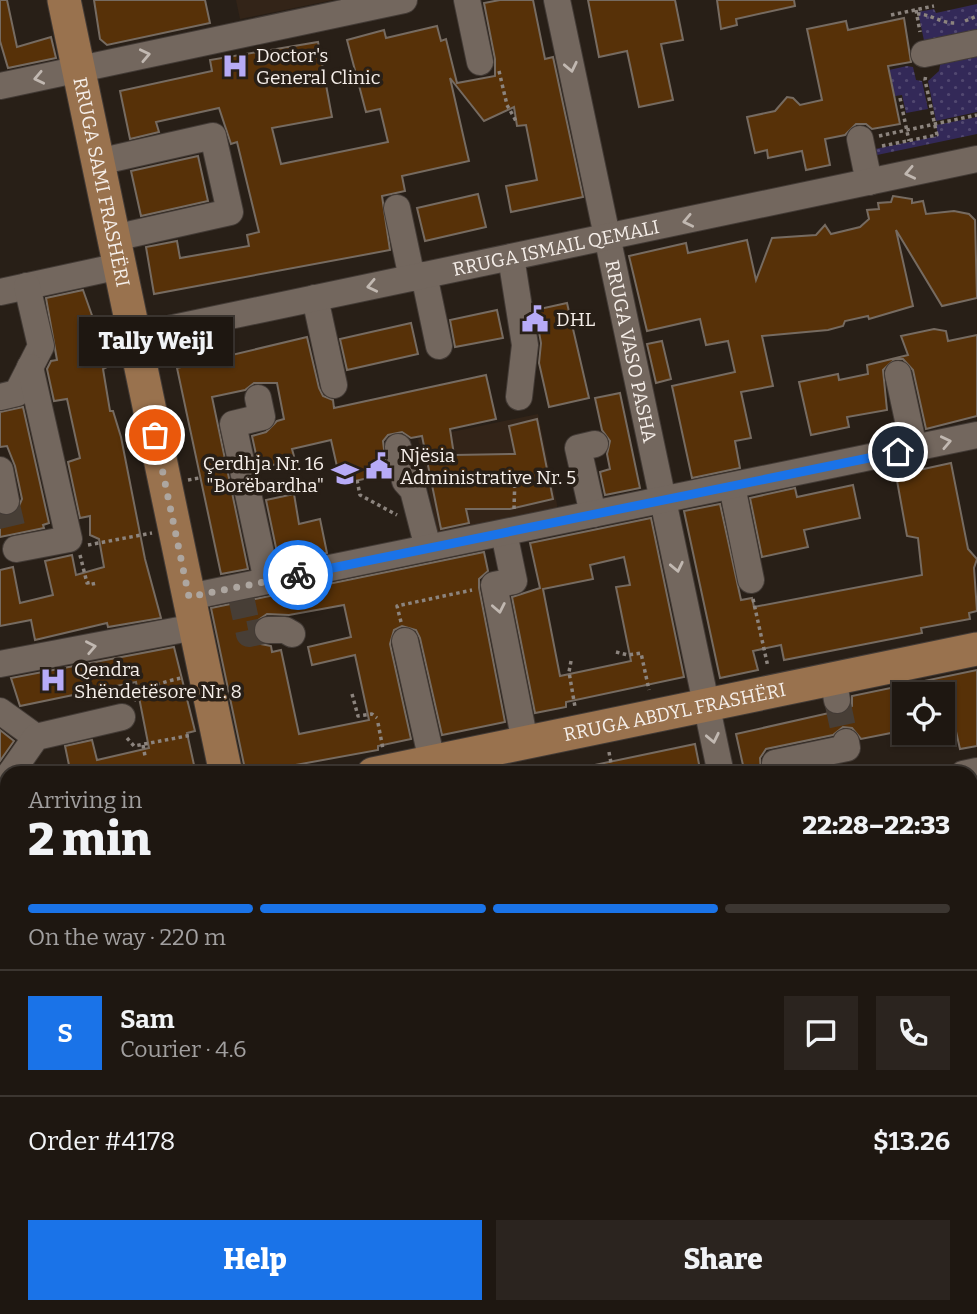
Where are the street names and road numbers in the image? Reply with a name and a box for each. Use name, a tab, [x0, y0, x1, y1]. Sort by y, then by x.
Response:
street label: RRUGA SAMI FRASHËRI	[69, 75, 135, 289]
street label: RRUGA ISMAIL QEMALI	[450, 215, 661, 280]
street label: RRUGA VASO PASHA	[601, 258, 662, 445]
street label: RRUGA ABDYL FRASHËRI	[561, 677, 788, 746]

